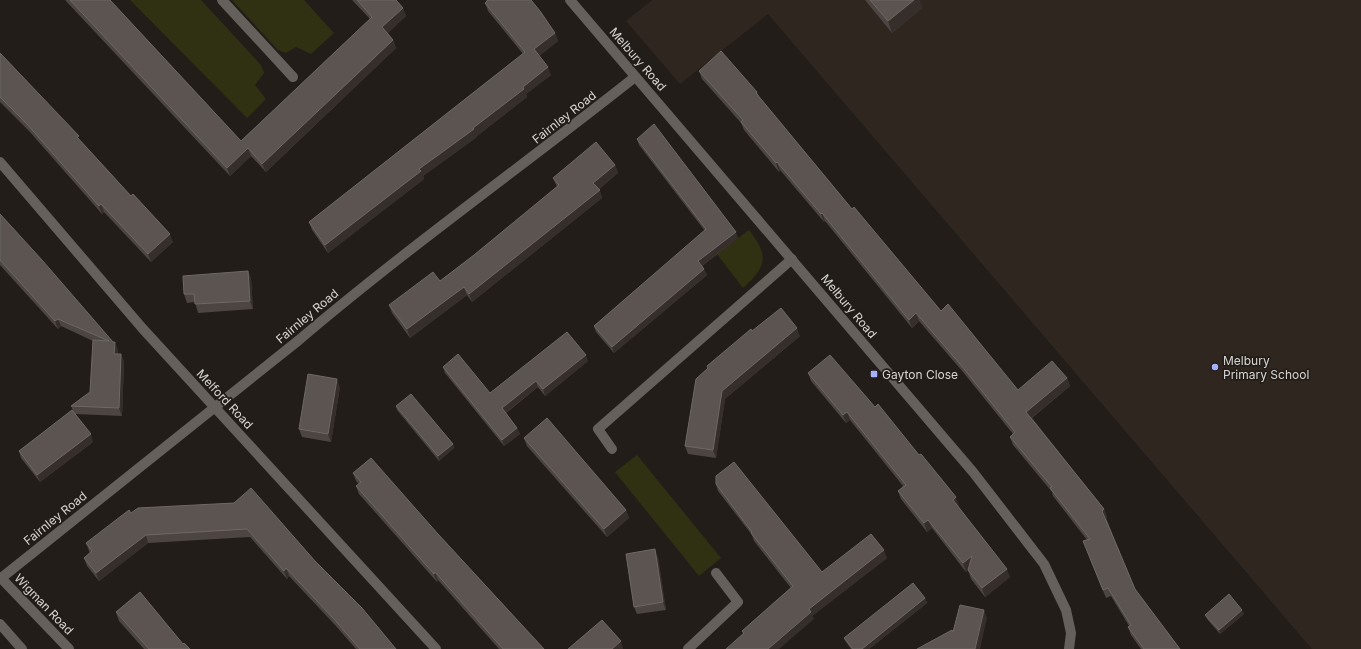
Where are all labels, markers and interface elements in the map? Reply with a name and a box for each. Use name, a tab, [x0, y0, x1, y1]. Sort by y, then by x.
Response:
street label: Melbury Road	[606, 24, 670, 94]
street label: Fairnley Road	[529, 87, 599, 147]
street label: Melbury Road	[818, 271, 880, 341]
street label: Fairnley Road	[273, 286, 341, 346]
place label: Melbury Primary School	[1223, 353, 1309, 382]
marker: Melbury Primary School	[1210, 362, 1220, 372]
street label: Melford Road	[194, 366, 256, 432]
place label: Gayton Close	[882, 367, 958, 382]
marker: Gayton Close	[869, 369, 879, 379]
street label: Fairnley Road	[20, 488, 90, 548]
street label: Wigman Road	[11, 570, 77, 638]

